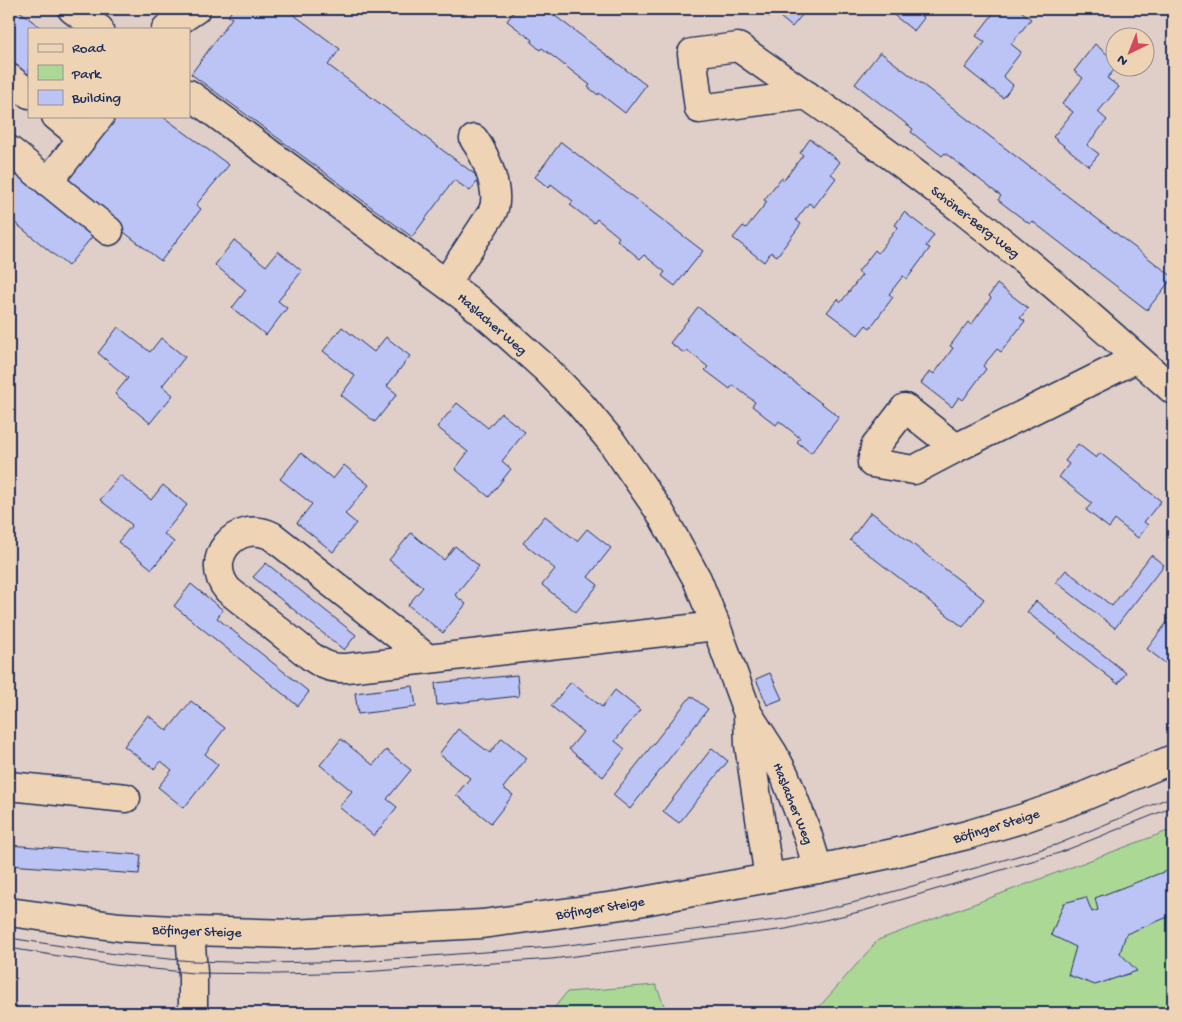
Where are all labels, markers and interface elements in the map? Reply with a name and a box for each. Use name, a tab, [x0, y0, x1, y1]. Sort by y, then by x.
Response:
legend	[28, 28, 190, 118]
north arrow	[1104, 28, 1154, 78]
text: Road	[72, 40, 106, 58]
text: N	[1114, 50, 1132, 69]
text: Park	[71, 66, 102, 84]
text: Building	[71, 90, 121, 108]
street label: Schöner-Berg-Weg	[927, 183, 1022, 263]
street label: Haslacher Weg	[453, 290, 530, 360]
street label: Haslacher Weg	[768, 761, 816, 847]
street label: Böfinger Steige	[950, 806, 1043, 849]
street label: Böfinger Steige	[554, 894, 647, 925]
street label: Böfinger Steige	[151, 922, 243, 943]

